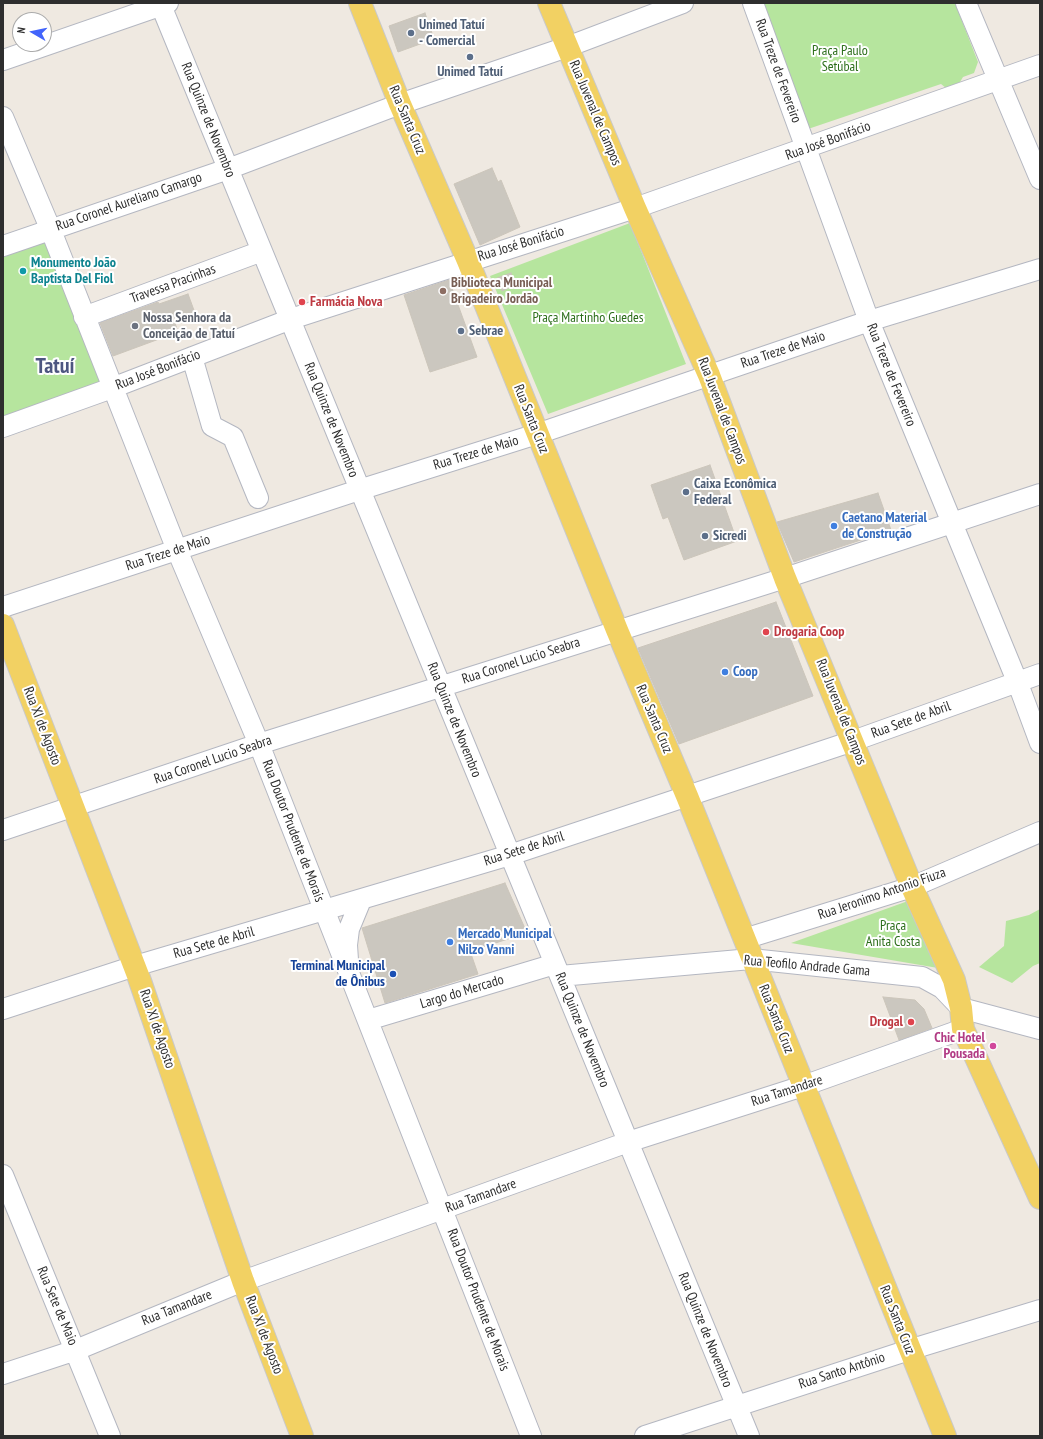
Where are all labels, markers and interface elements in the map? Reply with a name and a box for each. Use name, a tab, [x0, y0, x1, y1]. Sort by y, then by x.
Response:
north arrow	[12, 12, 52, 52]
place label: Unimed Tatuí - Comercial	[419, 17, 485, 50]
street label: Rua Treze de Fevereiro	[751, 17, 805, 125]
text: N	[14, 26, 29, 34]
marker: Unimed Tatuí - Comercial	[406, 28, 416, 38]
park label: Praça Paulo Setúbal	[812, 43, 868, 76]
marker: Unimed Tatuí	[465, 52, 475, 62]
street label: Rua Juvenal de Campos	[565, 58, 625, 168]
street label: Rua Quinze de Novembro	[177, 60, 239, 180]
place label: Unimed Tatuí	[437, 64, 503, 80]
street label: Rua Santa Cruz	[385, 83, 429, 157]
street label: Rua José Bonifácio	[783, 118, 873, 164]
street label: Rua Coronel Aureliano Camargo	[54, 169, 204, 235]
street label: Rua José Bonifácio	[476, 223, 566, 265]
place label: Monumento João Baptista Del Fiol	[31, 255, 116, 288]
street label: Travessa Pracinhas	[128, 261, 218, 307]
marker: Monumento João Baptista Del Fiol	[18, 266, 28, 276]
place label: Biblioteca Municipal Brigadeiro Jordão	[451, 275, 552, 308]
marker: Biblioteca Municipal Brigadeiro Jordão	[438, 286, 448, 296]
place label: Farmácia Nova	[310, 294, 383, 310]
marker: Farmácia Nova	[297, 297, 307, 307]
place label: Nossa Senhora da Conceição de Tatuí	[143, 310, 235, 342]
park label: Praça Martinho Guedes	[532, 310, 644, 326]
marker: Nossa Senhora da Conceição de Tatuí	[130, 321, 140, 331]
street label: Rua Treze de Fevereiro	[863, 321, 919, 429]
place label: Sebrae	[469, 323, 503, 339]
marker: Sebrae	[456, 326, 466, 336]
street label: Rua Treze de Maio	[739, 328, 827, 372]
street label: Rua José Bonifácio	[113, 346, 203, 394]
district label: Tatuí	[36, 354, 74, 380]
street label: Rua Juvenal de Campos	[694, 355, 750, 467]
street label: Rua Quinze de Novembro	[300, 360, 362, 480]
street label: Rua Santa Cruz	[510, 382, 552, 456]
street label: Rua Treze de Maio	[431, 432, 521, 474]
place label: Caixa Econômica Federal	[694, 476, 777, 508]
marker: Caixa Econômica Federal	[681, 487, 691, 497]
place label: Caetano Material de Construção	[842, 510, 927, 542]
marker: Caetano Material de Construção	[829, 521, 839, 531]
place label: Sicredi	[713, 528, 747, 544]
street label: Rua Treze de Maio	[124, 531, 212, 575]
marker: Sicredi	[700, 531, 710, 541]
place label: Drogaria Coop	[774, 624, 844, 640]
marker: Drogaria Coop	[761, 627, 771, 637]
street label: Rua Coronel Lucio Seabra	[460, 634, 582, 688]
street label: Rua Juvenal de Campos	[812, 657, 870, 767]
street label: Rua Quinze de Novembro	[423, 660, 485, 780]
place label: Coop	[733, 664, 758, 680]
marker: Coop	[720, 667, 730, 677]
street label: Rua Santa Cruz	[632, 682, 676, 756]
street label: Rua XI de Agosto	[19, 684, 65, 768]
street label: Rua Sete de Abril	[869, 698, 953, 742]
street label: Rua Coronel Lucio Seabra	[152, 732, 274, 788]
street label: Rua Doutor Prudente de Morais	[258, 758, 328, 904]
street label: Rua Sete de Abril	[482, 828, 566, 870]
street label: Rua Jeronimo Antonio Fiuza	[816, 864, 948, 924]
park label: Praça Anita Costa	[866, 918, 920, 950]
street label: Rua Sete de Abril	[172, 923, 256, 963]
place label: Mercado Municipal Nilzo Vanni	[458, 926, 552, 958]
marker: Mercado Municipal Nilzo Vanni	[445, 937, 455, 947]
street label: Rua Teofilo Andrade Gama	[743, 952, 871, 980]
place label: Terminal Municipal de Ônibus	[291, 958, 385, 990]
marker: Terminal Municipal de Ônibus	[388, 969, 398, 979]
street label: Rua Quinze de Novembro	[551, 970, 613, 1090]
street label: Largo do Mercado	[418, 971, 506, 1013]
street label: Rua Santa Cruz	[755, 982, 797, 1056]
street label: Rua XI de Agosto	[136, 987, 178, 1071]
place label: Drogal	[870, 1014, 903, 1030]
marker: Drogal	[906, 1017, 916, 1027]
place label: Chic Hotel Pousada	[934, 1030, 985, 1062]
marker: Chic Hotel Pousada	[988, 1041, 998, 1051]
street label: Rua Tamandare	[749, 1072, 825, 1110]
street label: Rua Tamandare	[443, 1175, 519, 1217]
street label: Rua Doutor Prudente de Morais	[443, 1227, 513, 1373]
street label: Rua Sete de Maio	[33, 1264, 81, 1348]
street label: Rua Quinze de Novembro	[674, 1270, 736, 1390]
street label: Rua Santa Cruz	[876, 1283, 918, 1357]
street label: Rua Tamandare	[139, 1286, 215, 1330]
street label: Rua XI de Agosto	[241, 1293, 287, 1377]
street label: Rua Santo Antônio	[797, 1349, 887, 1393]

